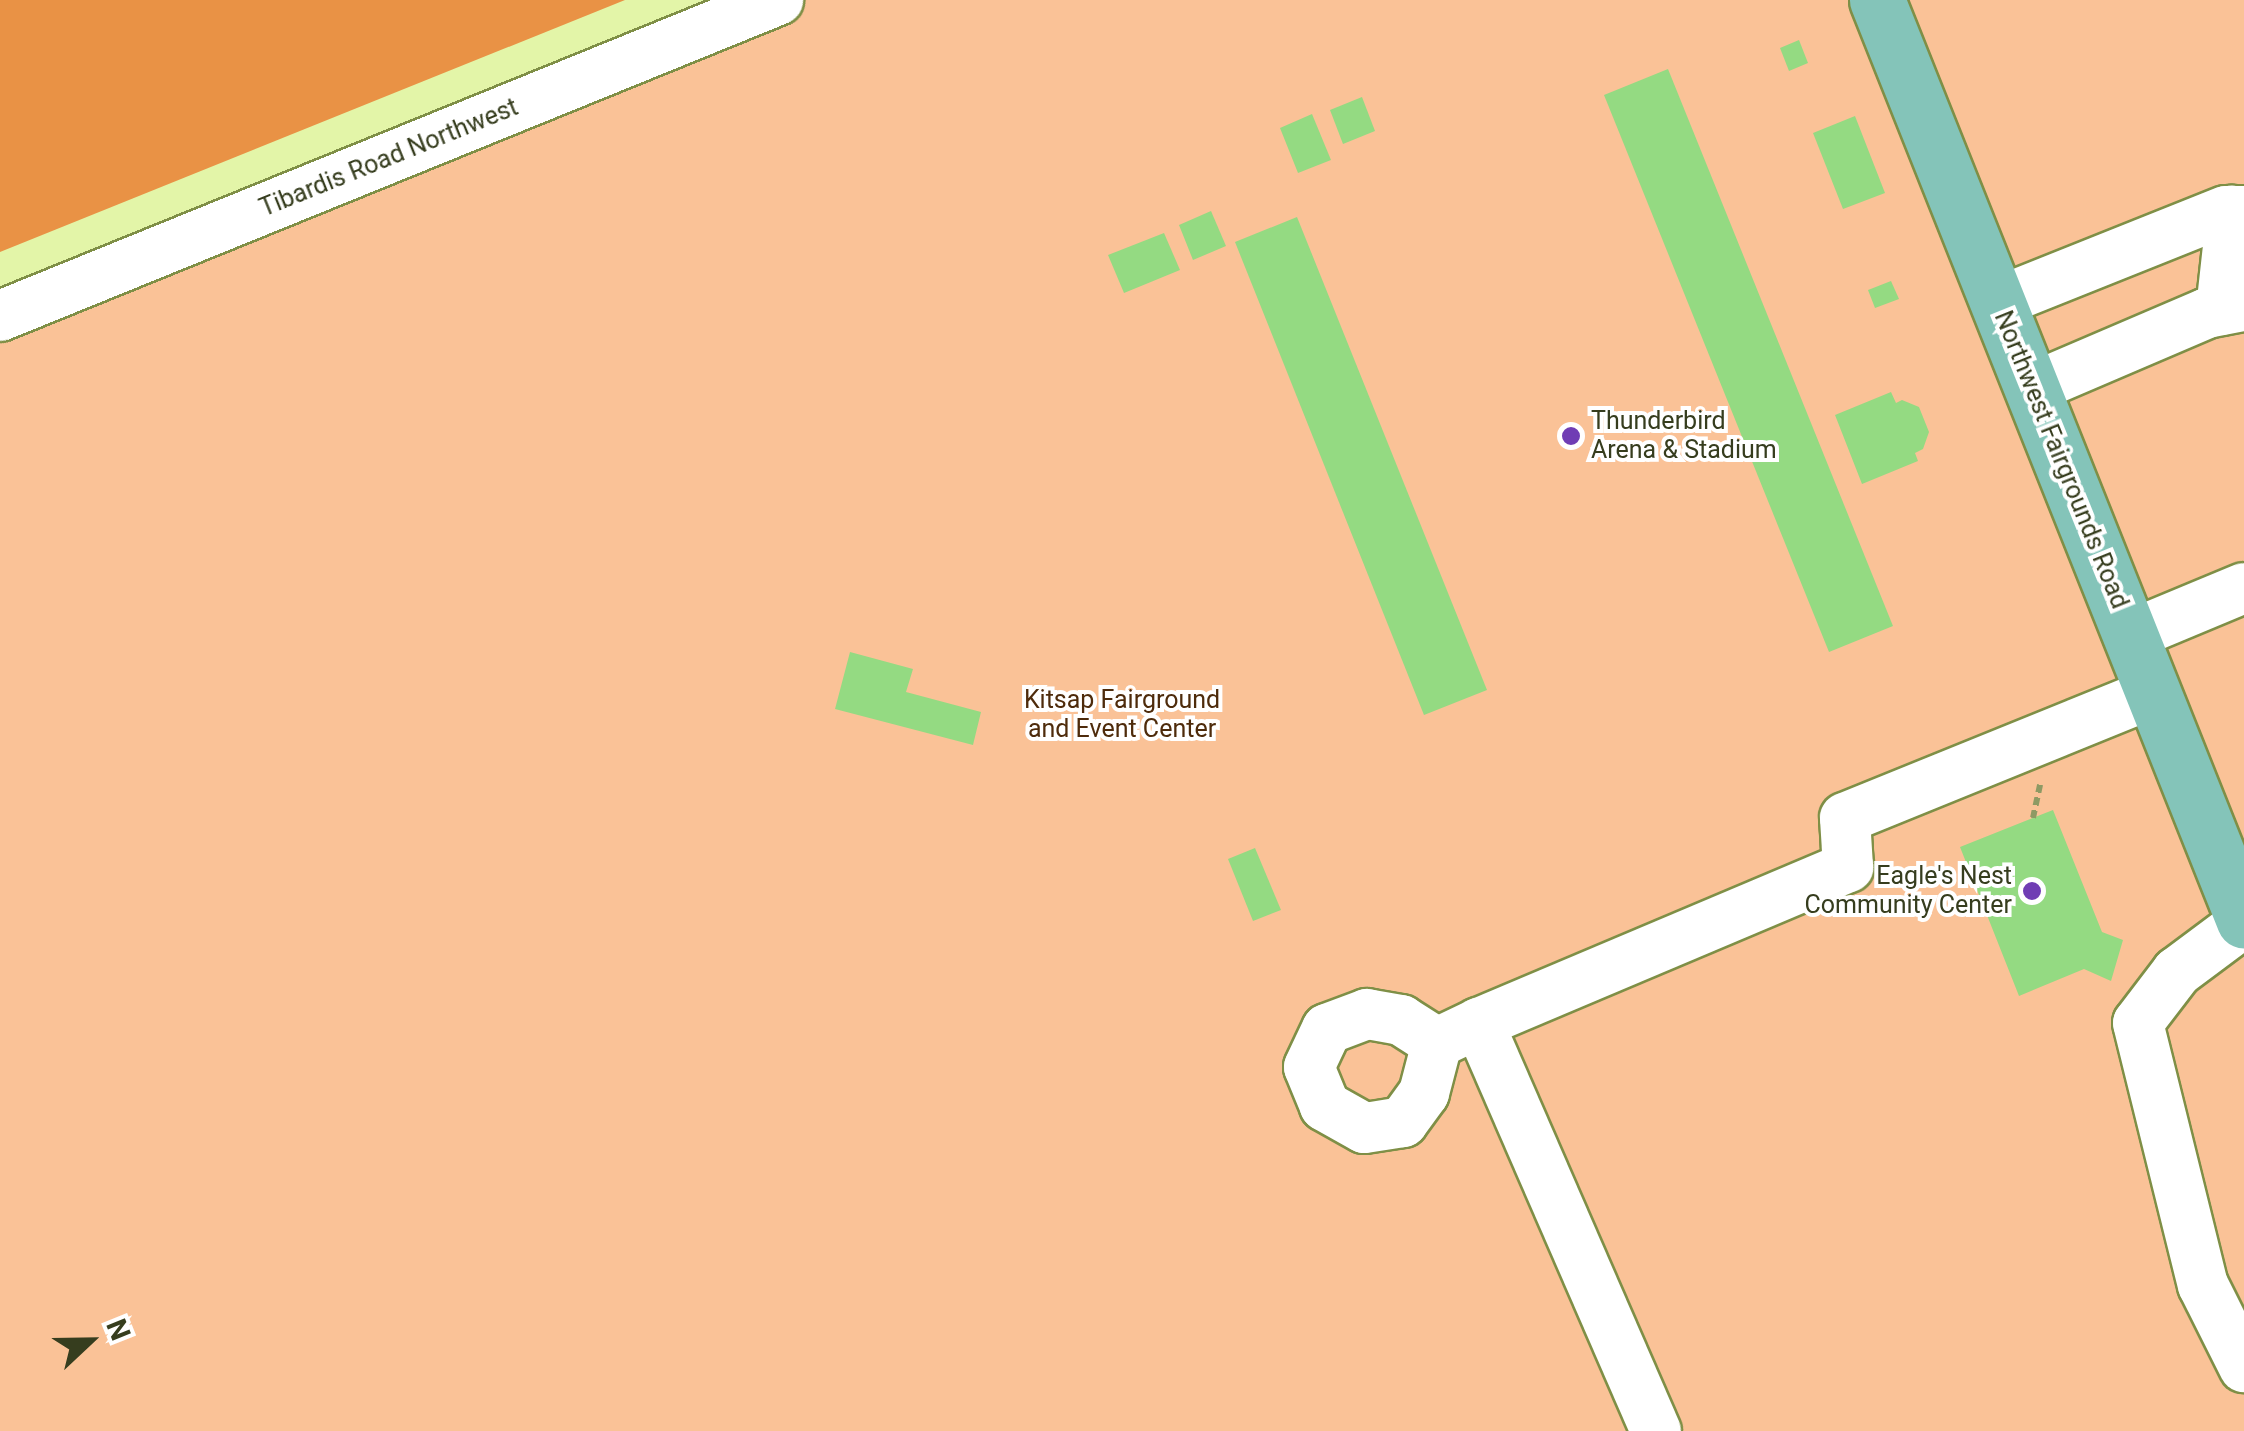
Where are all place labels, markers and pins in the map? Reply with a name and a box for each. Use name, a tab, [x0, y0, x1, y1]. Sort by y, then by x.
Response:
place label: Thunderbird Arena & Stadium	[1591, 407, 1777, 466]
marker: Thunderbird Arena & Stadium	[1560, 425, 1582, 447]
place label: Eagle's Nest Community Center	[1805, 862, 2012, 921]
marker: Eagle's Nest Community Center	[2021, 880, 2043, 902]

